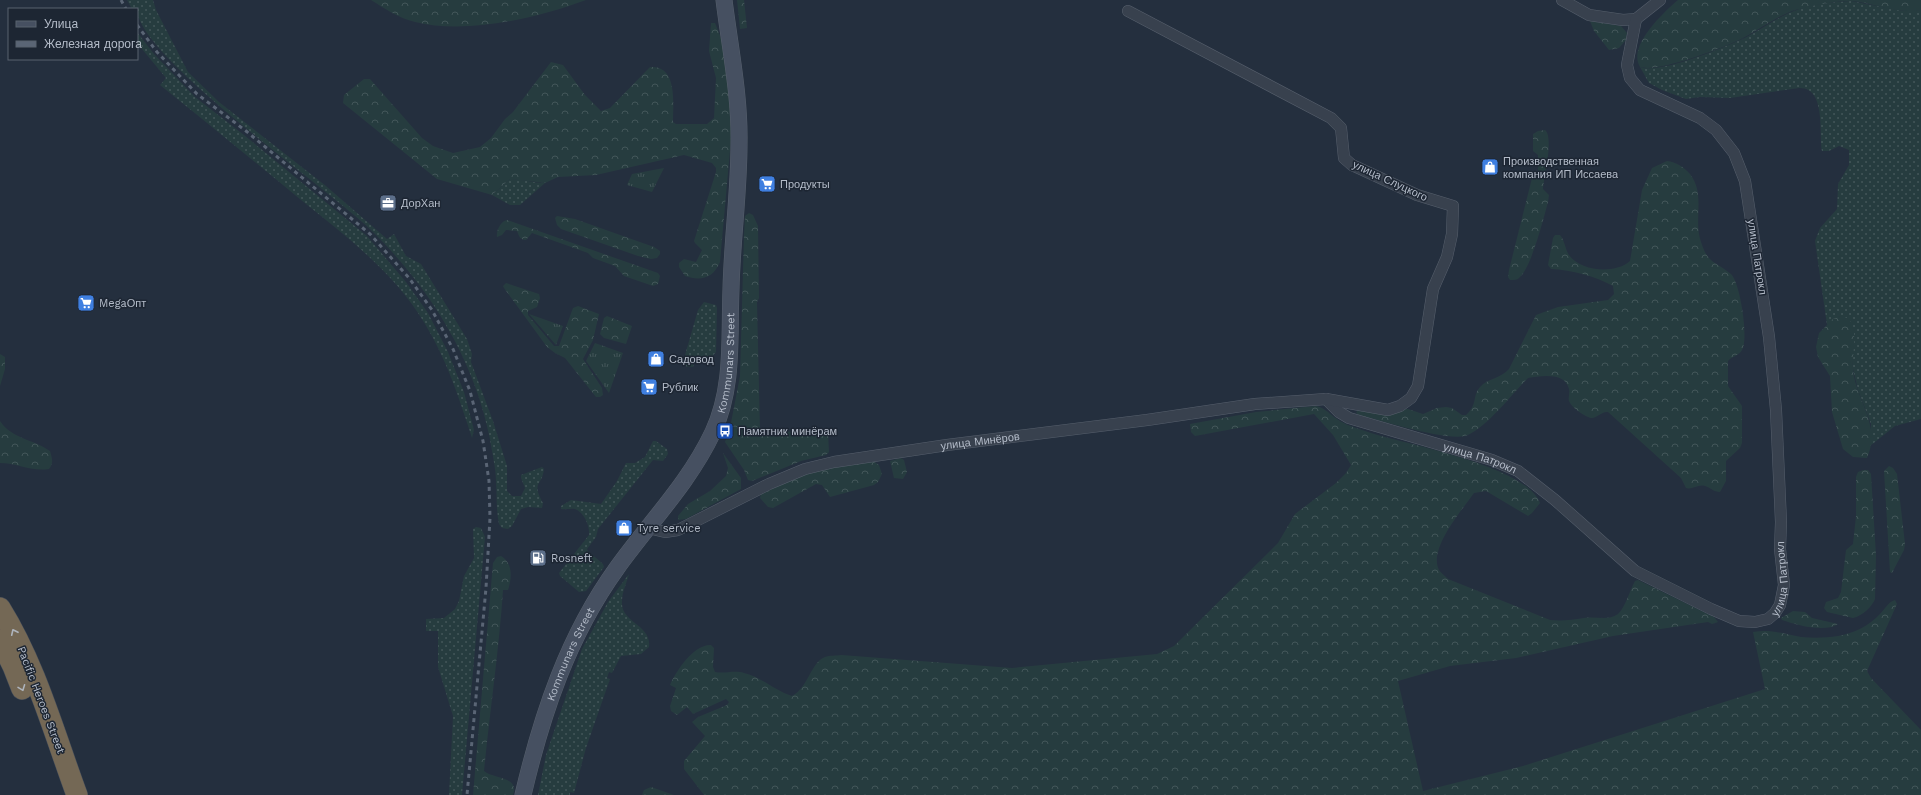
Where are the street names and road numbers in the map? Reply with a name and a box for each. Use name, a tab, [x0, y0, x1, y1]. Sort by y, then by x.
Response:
street label: улица Слуцкого	[1350, 158, 1430, 204]
street label: улица Патрокл	[1745, 218, 1769, 296]
street label: Kommunars Street	[714, 312, 737, 415]
street label: улица Минёров	[940, 429, 1021, 452]
street label: улица Патрокл	[1442, 440, 1519, 476]
street label: улица Патрокл	[1768, 541, 1791, 619]
street label: Kommunars Street	[544, 605, 597, 703]
street label: Pacific Heroes Street	[15, 645, 68, 756]

